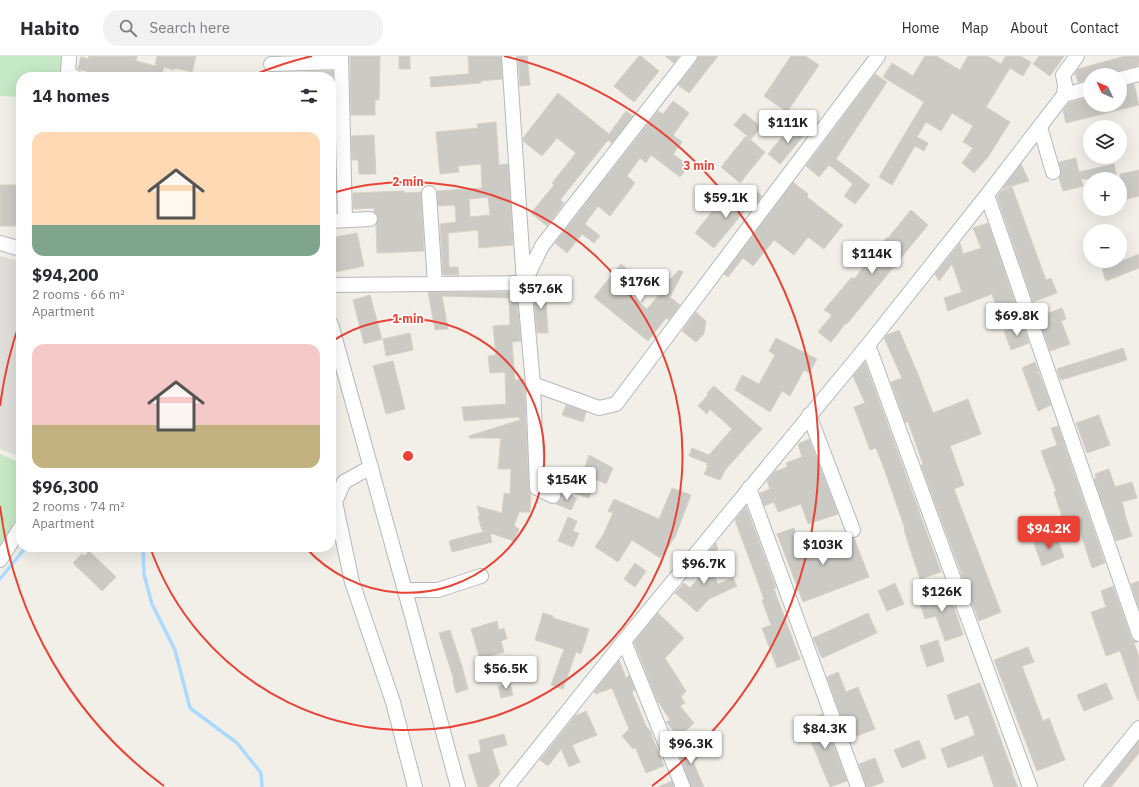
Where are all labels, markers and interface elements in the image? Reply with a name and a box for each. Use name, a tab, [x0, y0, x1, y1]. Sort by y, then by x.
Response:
search box	[103, 10, 383, 46]
text: Habito	[20, 16, 79, 40]
icon: search	[117, 17, 139, 39]
text: Search here	[149, 18, 230, 37]
text: Home	[902, 19, 939, 37]
text: Map	[961, 19, 988, 37]
text: About	[1010, 19, 1048, 37]
text: Contact	[1070, 19, 1119, 37]
north arrow	[1083, 68, 1127, 112]
map controls	[1083, 68, 1127, 268]
text: 14 homes	[32, 85, 109, 107]
icon: filters	[298, 85, 320, 107]
pin: $111K	[760, 110, 816, 144]
text: $111K	[768, 114, 808, 131]
button: layers	[1083, 120, 1127, 164]
icon: home	[140, 158, 212, 230]
text: 3 min	[683, 158, 715, 173]
button: +	[1083, 172, 1127, 216]
text: 2 min	[392, 174, 424, 189]
pin: $59.1K	[693, 185, 759, 219]
text: $59.1K	[704, 189, 748, 206]
button: −	[1083, 224, 1127, 268]
pin: $114K	[844, 241, 900, 275]
text: $114K	[852, 245, 892, 262]
text: $94,200	[32, 264, 99, 286]
pin: $176K	[612, 269, 668, 303]
text: $176K	[620, 273, 660, 290]
pin: $57.6K	[508, 276, 574, 310]
text: $57.6K	[519, 280, 563, 297]
text: 2 rooms · 66 m²	[32, 286, 125, 303]
text: Apartment	[32, 303, 95, 320]
pin: $69.8K	[984, 303, 1050, 337]
text: $69.8K	[995, 307, 1039, 324]
text: 1 min	[392, 311, 424, 326]
icon: home	[140, 370, 212, 442]
centre of rings	[401, 449, 415, 463]
pin: $154K	[539, 467, 595, 501]
text: $154K	[547, 471, 587, 488]
text: $96,300	[32, 476, 99, 498]
text: 2 rooms · 74 m²	[32, 498, 125, 515]
text: Apartment	[32, 515, 95, 532]
pin: $94.2K	[1016, 516, 1082, 550]
text: $94.2K	[1027, 520, 1071, 537]
pin: $103K	[795, 532, 851, 566]
text: $103K	[803, 536, 843, 553]
pin: $96.7K	[671, 551, 737, 585]
text: $96.7K	[682, 555, 726, 572]
pin: $126K	[914, 579, 970, 613]
text: $126K	[922, 583, 962, 600]
pin: $56.5K	[473, 656, 539, 690]
text: $56.5K	[484, 660, 528, 677]
pin: $84.3K	[792, 716, 858, 750]
text: $84.3K	[803, 720, 847, 737]
pin: $96.3K	[658, 731, 724, 765]
text: $96.3K	[669, 735, 713, 752]

